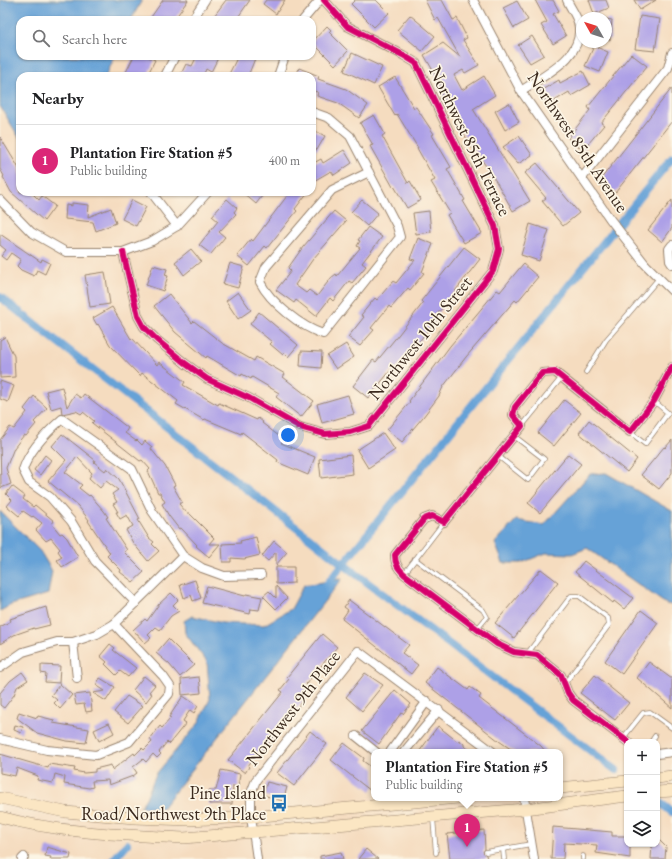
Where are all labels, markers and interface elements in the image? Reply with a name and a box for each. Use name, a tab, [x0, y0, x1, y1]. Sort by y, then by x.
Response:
north arrow	[576, 12, 612, 48]
search box	[16, 16, 316, 60]
icon: search	[30, 27, 52, 49]
text: Search here	[62, 29, 127, 48]
street label: Northwest 85th Terrace	[424, 62, 517, 219]
street label: Northwest 85th Avenue	[523, 67, 634, 217]
text: Nearby	[32, 87, 84, 109]
text: Plantation Fire Station #5	[70, 143, 233, 162]
text: 1	[42, 152, 48, 169]
text: 400 m	[269, 152, 300, 169]
text: Public building	[70, 162, 147, 179]
street label: Northwest 10th Street	[363, 271, 477, 404]
your location	[278, 425, 298, 445]
street label: Northwest 9th Place	[240, 645, 345, 770]
map controls	[624, 739, 660, 847]
button: +	[624, 739, 660, 775]
popup	[371, 749, 563, 801]
text: Plantation Fire Station #5	[386, 757, 548, 776]
button: −	[624, 775, 660, 811]
text: Public building	[386, 776, 462, 793]
place label: Pine Island Road/Northwest 9th Place	[81, 781, 267, 825]
bus stop icon: Pine Island Road/Northwest 9th Place	[269, 793, 289, 813]
button: layers	[624, 811, 660, 847]
pin: 1	[454, 814, 480, 847]

